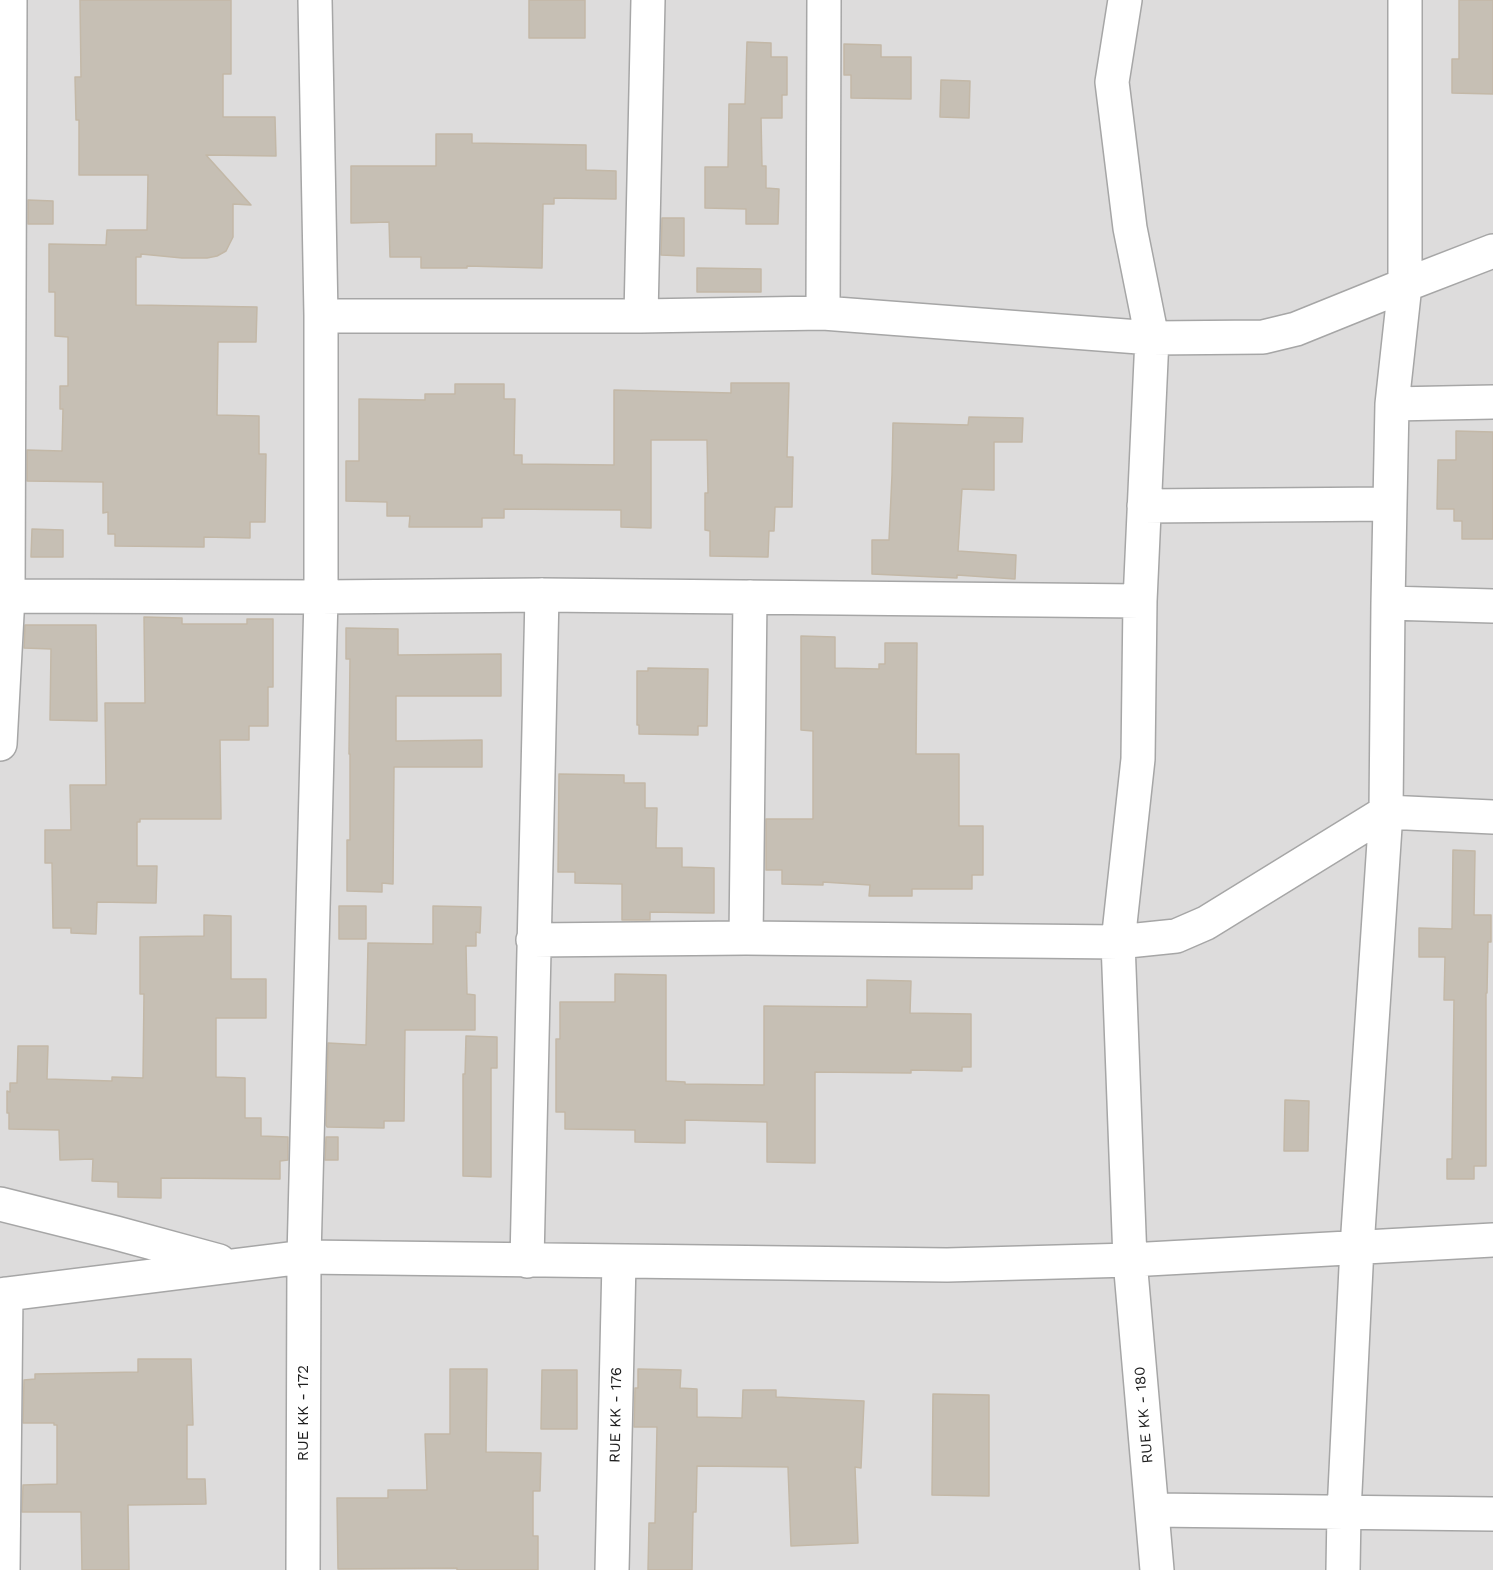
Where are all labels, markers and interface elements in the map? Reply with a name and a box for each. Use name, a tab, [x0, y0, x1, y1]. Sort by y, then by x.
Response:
street label: RUE KK - 172	[295, 1365, 313, 1461]
street label: RUE KK - 180	[1131, 1366, 1157, 1464]
street label: RUE KK - 176	[606, 1367, 626, 1463]

